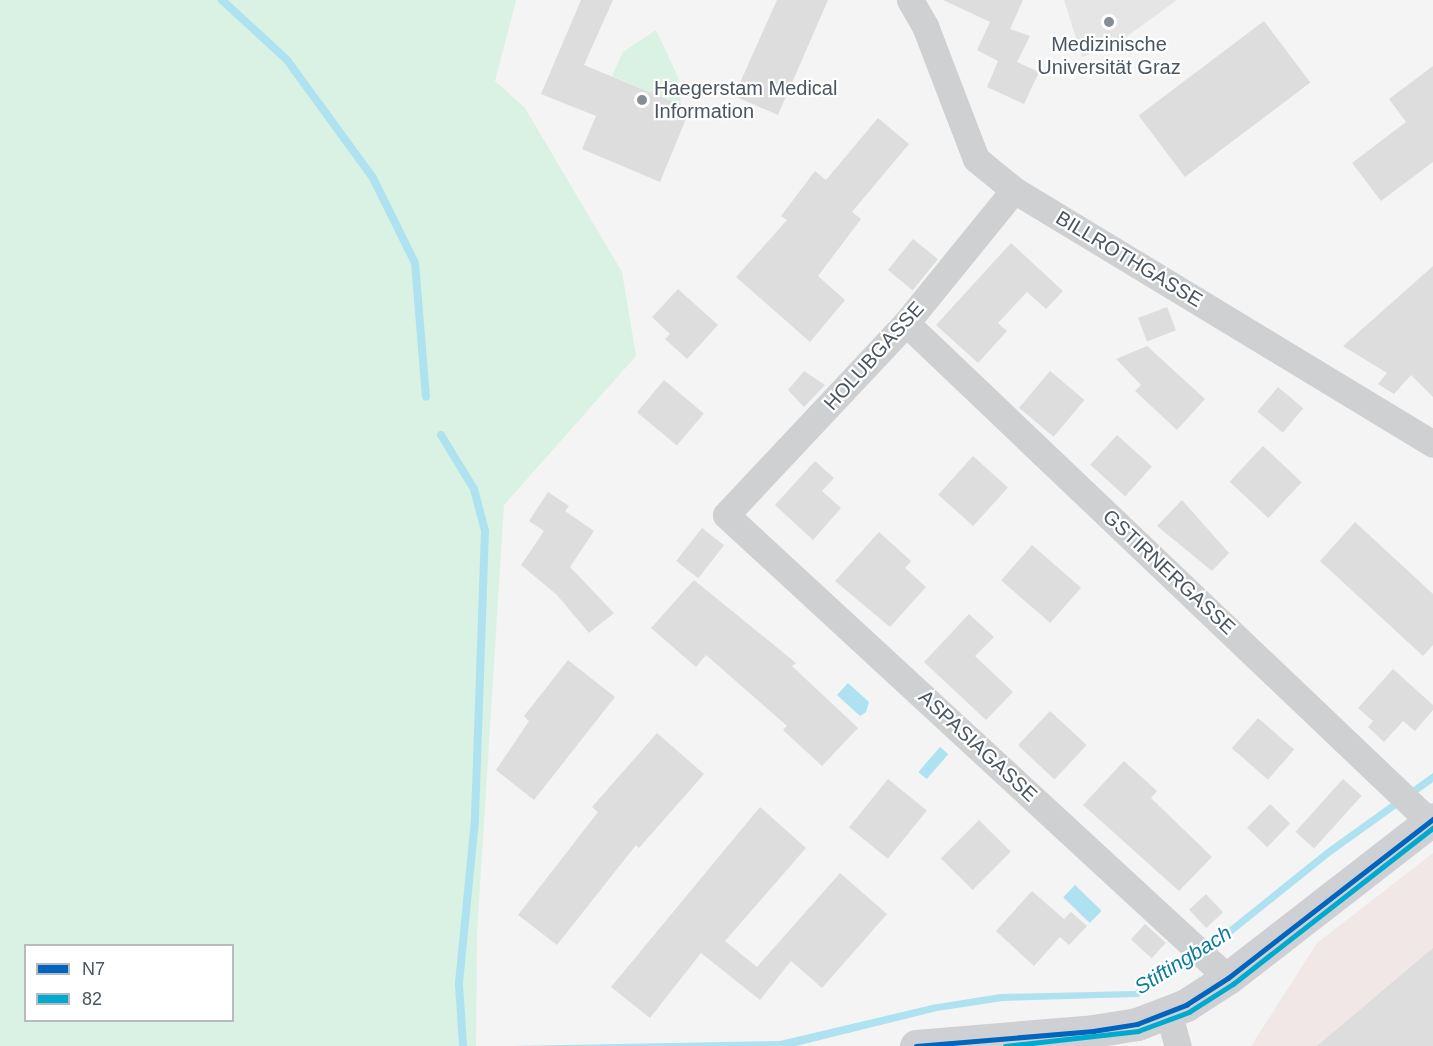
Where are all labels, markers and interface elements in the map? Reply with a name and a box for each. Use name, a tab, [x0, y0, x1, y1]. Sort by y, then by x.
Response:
marker: Medizinische Universität Graz	[1102, 15, 1116, 29]
place label: Medizinische Universität Graz	[1037, 32, 1181, 79]
place label: Haegerstam Medical Information	[654, 77, 837, 124]
marker: Haegerstam Medical Information	[635, 93, 649, 107]
street label: BILLROTHGASSE	[1051, 206, 1207, 312]
street label: HOLUBGASSE	[819, 297, 929, 415]
street label: GSTIRNERGASSE	[1098, 504, 1240, 640]
street label: ASPASIAGASSE	[914, 685, 1042, 807]
water label: Stiftingbach	[1130, 920, 1236, 1000]
legend	[24, 944, 234, 1022]
text: N7	[82, 959, 105, 979]
text: 82	[82, 989, 102, 1009]

